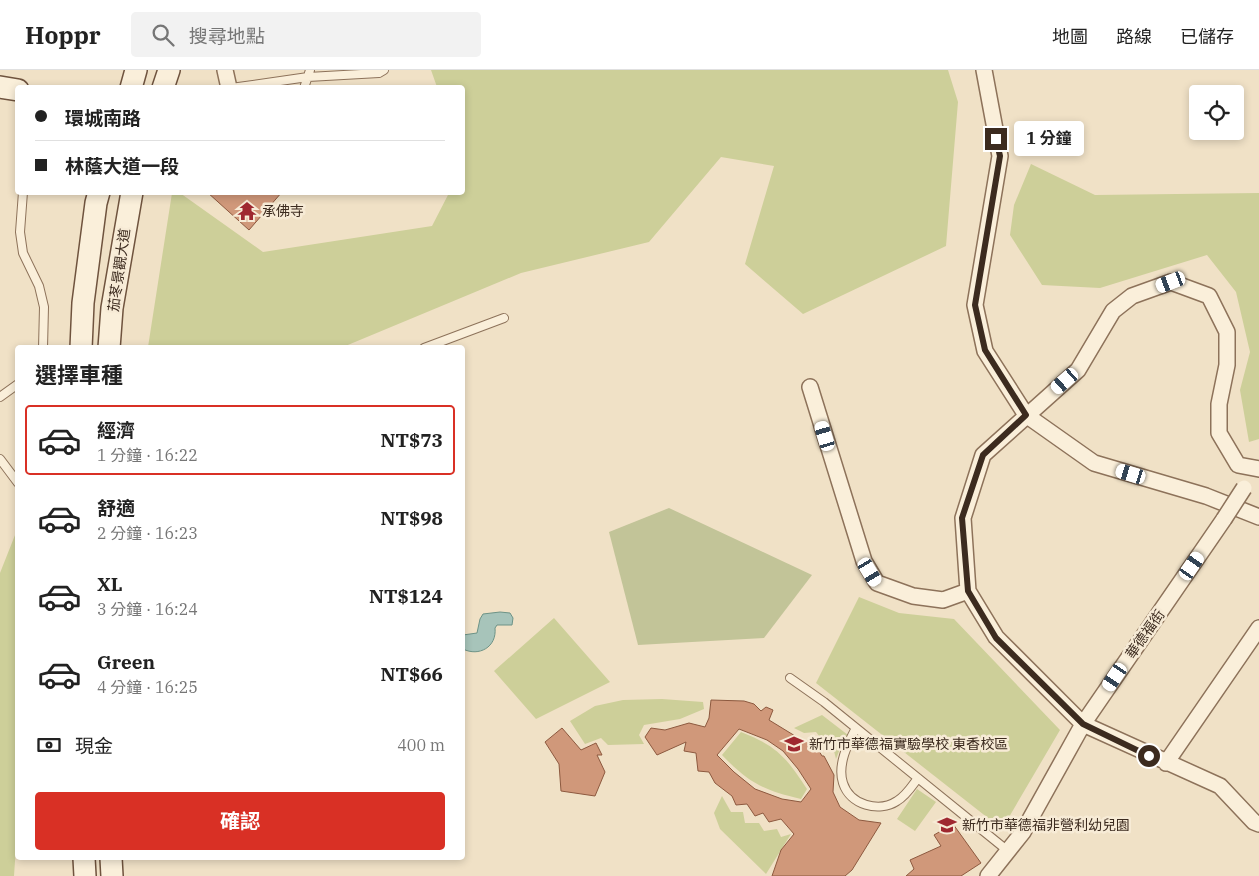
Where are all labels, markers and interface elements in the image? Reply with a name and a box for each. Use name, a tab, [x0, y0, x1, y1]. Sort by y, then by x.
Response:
search box	[131, 12, 481, 57]
text: Hoppr	[25, 19, 101, 51]
icon: search	[149, 21, 177, 49]
text: 搜尋地點	[189, 24, 265, 48]
text: 地圖	[1052, 25, 1088, 48]
text: 路線	[1116, 25, 1152, 48]
text: 已儲存	[1180, 25, 1234, 48]
map controls	[1189, 85, 1244, 140]
button: locate	[1189, 85, 1244, 140]
text: 環城南路	[65, 106, 141, 130]
callout: 1 分鐘	[1014, 122, 1084, 156]
route end	[985, 128, 1007, 150]
text: 1 分鐘	[1026, 128, 1072, 148]
text: 林蔭大道一段	[65, 154, 179, 178]
temple icon: 承佛寺	[236, 200, 258, 222]
place label: 承佛寺	[262, 202, 304, 220]
street label: 茄苳景觀大道	[104, 227, 134, 313]
car	[1154, 270, 1187, 294]
text: 選擇車種	[35, 360, 123, 389]
car	[1048, 365, 1081, 397]
icon: car	[37, 418, 82, 463]
text: 經濟	[97, 418, 135, 442]
car	[813, 419, 836, 453]
text: NT$73	[380, 428, 443, 452]
text: 1 分鐘 · 16:22	[97, 445, 198, 465]
car	[1114, 462, 1147, 486]
icon: car	[37, 496, 82, 541]
text: 舒適	[97, 496, 135, 520]
text: NT$98	[380, 506, 443, 530]
text: 2 分鐘 · 16:23	[97, 523, 198, 543]
car	[1177, 549, 1206, 583]
car	[855, 555, 884, 589]
text: XL	[97, 572, 123, 596]
icon: car	[37, 574, 82, 619]
text: NT$124	[369, 584, 443, 608]
text: 3 分鐘 · 16:24	[97, 599, 198, 619]
street label: 華德福街	[1122, 606, 1168, 662]
text: Green	[97, 650, 155, 674]
icon: car	[37, 652, 82, 697]
car	[1100, 660, 1129, 694]
text: NT$66	[380, 662, 443, 686]
text: 4 分鐘 · 16:25	[97, 677, 198, 697]
icon: cash	[35, 731, 63, 759]
school or university icon: 新竹市華德福實驗學校 東香校區	[783, 733, 805, 755]
text: 現金	[75, 734, 113, 758]
text: 400 m	[397, 735, 445, 755]
place label: 新竹市華德福實驗學校 東香校區	[809, 735, 1008, 753]
route start	[1138, 745, 1160, 767]
button: 確認	[35, 792, 445, 850]
school or university icon: 新竹市華德福非營利幼兒園	[936, 814, 958, 836]
place label: 新竹市華德福非營利幼兒園	[962, 816, 1130, 834]

